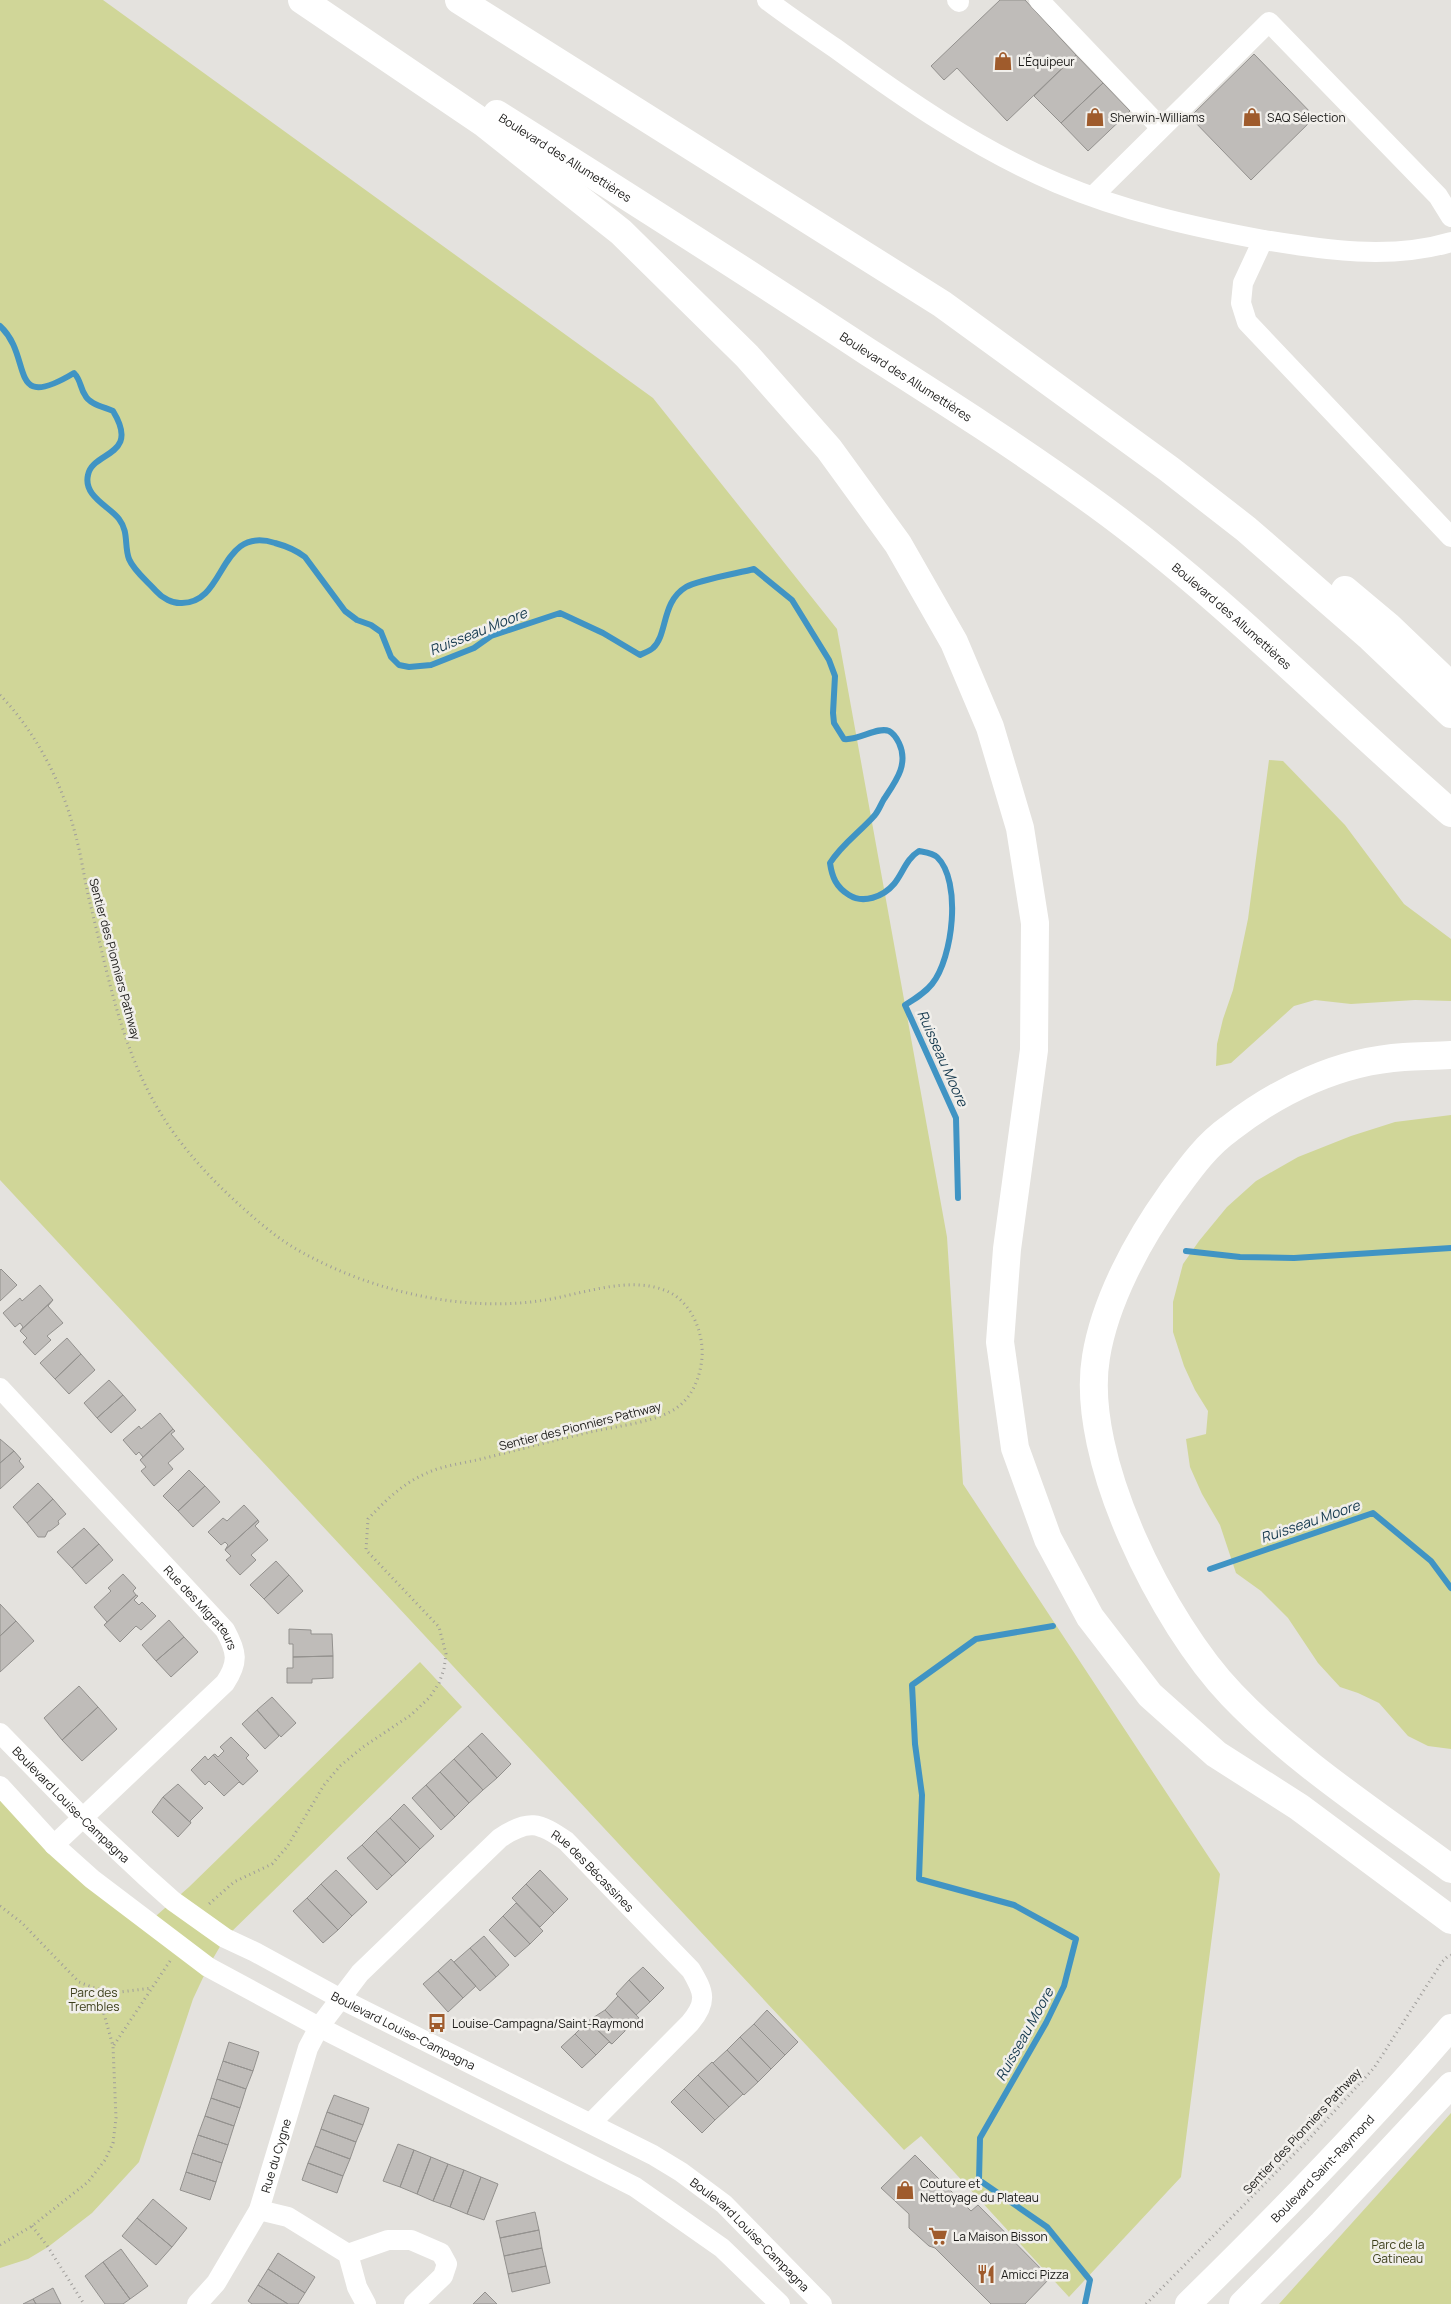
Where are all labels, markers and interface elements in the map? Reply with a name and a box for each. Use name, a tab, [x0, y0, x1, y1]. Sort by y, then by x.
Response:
shop icon: L'Équipeur	[992, 50, 1014, 72]
place label: L'Équipeur	[1018, 53, 1075, 70]
shop icon: Sherwin-Williams	[1084, 106, 1106, 128]
shop icon: SAQ Sélection	[1241, 106, 1263, 128]
street label: Boulevard des Allumettières	[496, 109, 635, 206]
place label: Sherwin-Williams	[1110, 109, 1205, 126]
place label: SAQ Sélection	[1267, 109, 1346, 126]
street label: Boulevard des Allumettières	[837, 327, 975, 425]
street label: Boulevard des Allumettières	[1169, 558, 1296, 673]
water label: Ruisseau Moore	[426, 603, 530, 659]
street label: Sentier des Pionniers Pathway	[85, 876, 145, 1042]
water label: Ruisseau Moore	[913, 1007, 973, 1110]
street label: Sentier des Pionniers Pathway	[497, 1397, 664, 1454]
water label: Ruisseau Moore	[1258, 1495, 1363, 1547]
street label: Rue des Migrateurs	[160, 1561, 242, 1652]
street label: Boulevard Louise-Campagna	[9, 1742, 134, 1866]
street label: Rue des Bécassines	[548, 1825, 638, 1915]
water label: Ruisseau Moore	[991, 1983, 1058, 2084]
park label: Parc des Trembles	[69, 1984, 120, 2015]
street label: Boulevard Louise-Campagna	[328, 1987, 478, 2073]
bus stop icon: Louise-Campagna/Saint-Raymond	[426, 2012, 448, 2034]
place label: Louise-Campagna/Saint-Raymond	[452, 2015, 644, 2032]
street label: Sentier des Pionniers Pathway	[1239, 2064, 1365, 2198]
street label: Boulevard Saint-Raymond	[1267, 2111, 1378, 2226]
street label: Rue du Cygne	[256, 2116, 295, 2195]
street label: Boulevard Louise-Campagna	[687, 2173, 814, 2295]
place label: Couture et Nettoyage du Plateau	[920, 2175, 1039, 2206]
shop icon: Couture et Nettoyage du Plateau	[894, 2179, 916, 2201]
supermarket icon: La Maison Bisson	[927, 2225, 949, 2247]
place label: La Maison Bisson	[953, 2228, 1048, 2245]
park label: Parc de la Gatineau	[1372, 2236, 1424, 2267]
restaurant icon: Amicci Pizza	[975, 2263, 997, 2285]
place label: Amicci Pizza	[1001, 2266, 1069, 2283]

